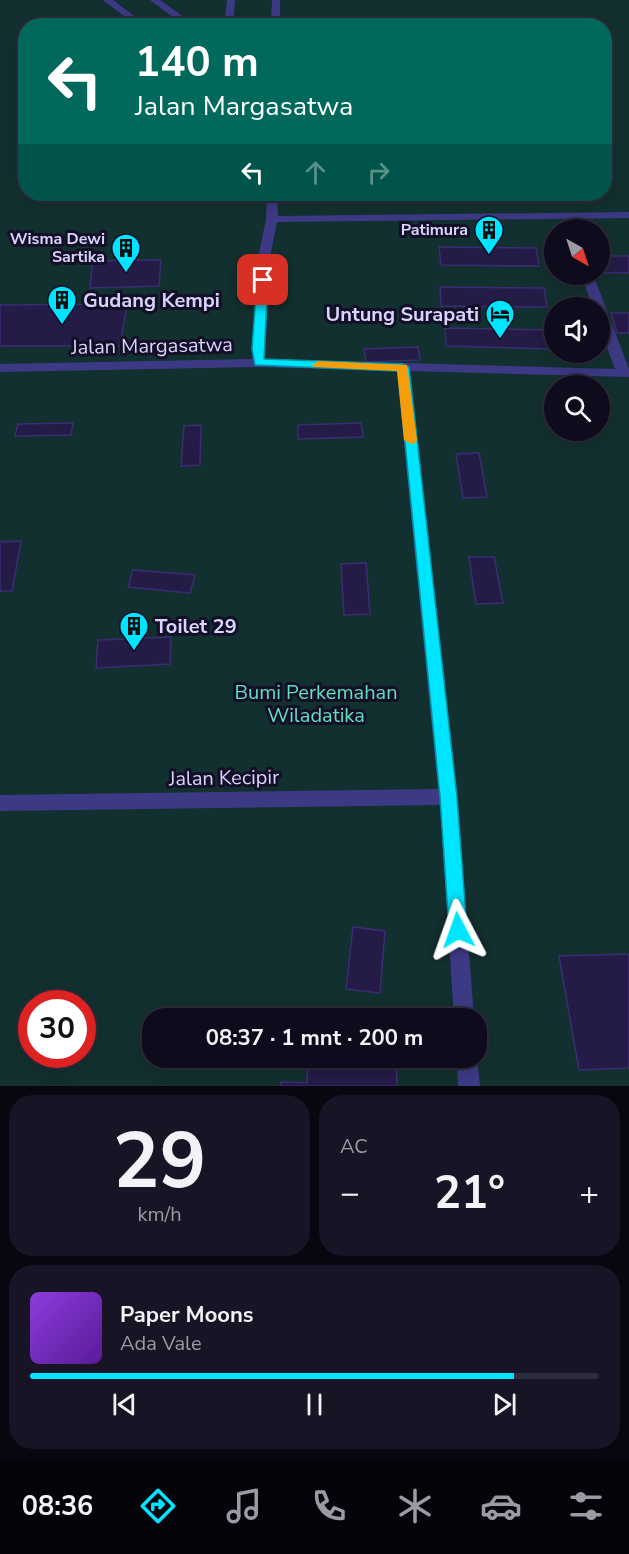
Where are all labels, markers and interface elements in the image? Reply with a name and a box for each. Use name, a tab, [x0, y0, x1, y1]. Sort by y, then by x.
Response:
text: 140 m	[135, 34, 259, 91]
icon: left	[36, 42, 114, 120]
text: Jalan Margasatwa	[135, 88, 353, 125]
icon: left	[236, 156, 269, 189]
icon: ahead	[299, 156, 332, 189]
icon: right	[362, 156, 395, 189]
building icon: Patimura	[473, 214, 505, 256]
place label: Patimura	[401, 219, 468, 241]
north arrow	[544, 219, 610, 285]
map controls	[544, 219, 610, 441]
place label: Wisma Dewi Sartika	[10, 228, 105, 268]
building icon: Wisma Dewi Sartika	[110, 232, 142, 274]
pin	[237, 254, 288, 305]
icon: arrive	[246, 263, 279, 296]
building icon: Gudang Kempi	[46, 284, 78, 326]
place label: Gudang Kempi	[83, 287, 220, 314]
button: sound	[544, 297, 610, 363]
hotel icon: Untung Surapati	[484, 298, 516, 340]
place label: Untung Surapati	[326, 301, 479, 328]
street label: Jalan Margasatwa	[70, 331, 233, 361]
button: search	[544, 375, 610, 441]
building icon: Toilet 29	[118, 610, 150, 652]
place label: Toilet 29	[155, 613, 237, 640]
park label: Bumi Perkemahan Wiladatika	[234, 679, 398, 729]
street label: Jalan Kecipir	[168, 764, 279, 792]
position arrow	[426, 898, 490, 962]
speed limit sign: 30	[18, 990, 96, 1068]
text: 08:37 · 1 mnt · 200 m	[206, 1023, 423, 1053]
text: 29	[113, 1108, 206, 1215]
text: AC	[340, 1133, 368, 1160]
text: 21°	[434, 1163, 505, 1224]
text: −	[340, 1171, 360, 1216]
text: +	[579, 1171, 599, 1216]
text: km/h	[137, 1201, 182, 1228]
text: Paper Moons	[120, 1300, 254, 1330]
text: Ada Vale	[120, 1330, 202, 1357]
icon: previous	[108, 1388, 141, 1421]
icon: pause	[298, 1388, 331, 1421]
icon: next	[488, 1388, 521, 1421]
icon: directions	[137, 1485, 179, 1527]
icon: music	[223, 1485, 265, 1527]
icon: phone	[308, 1485, 350, 1527]
icon: climate	[394, 1485, 436, 1527]
icon: car	[480, 1485, 522, 1527]
icon: filters	[565, 1485, 607, 1527]
text: 08:36	[22, 1488, 93, 1525]

